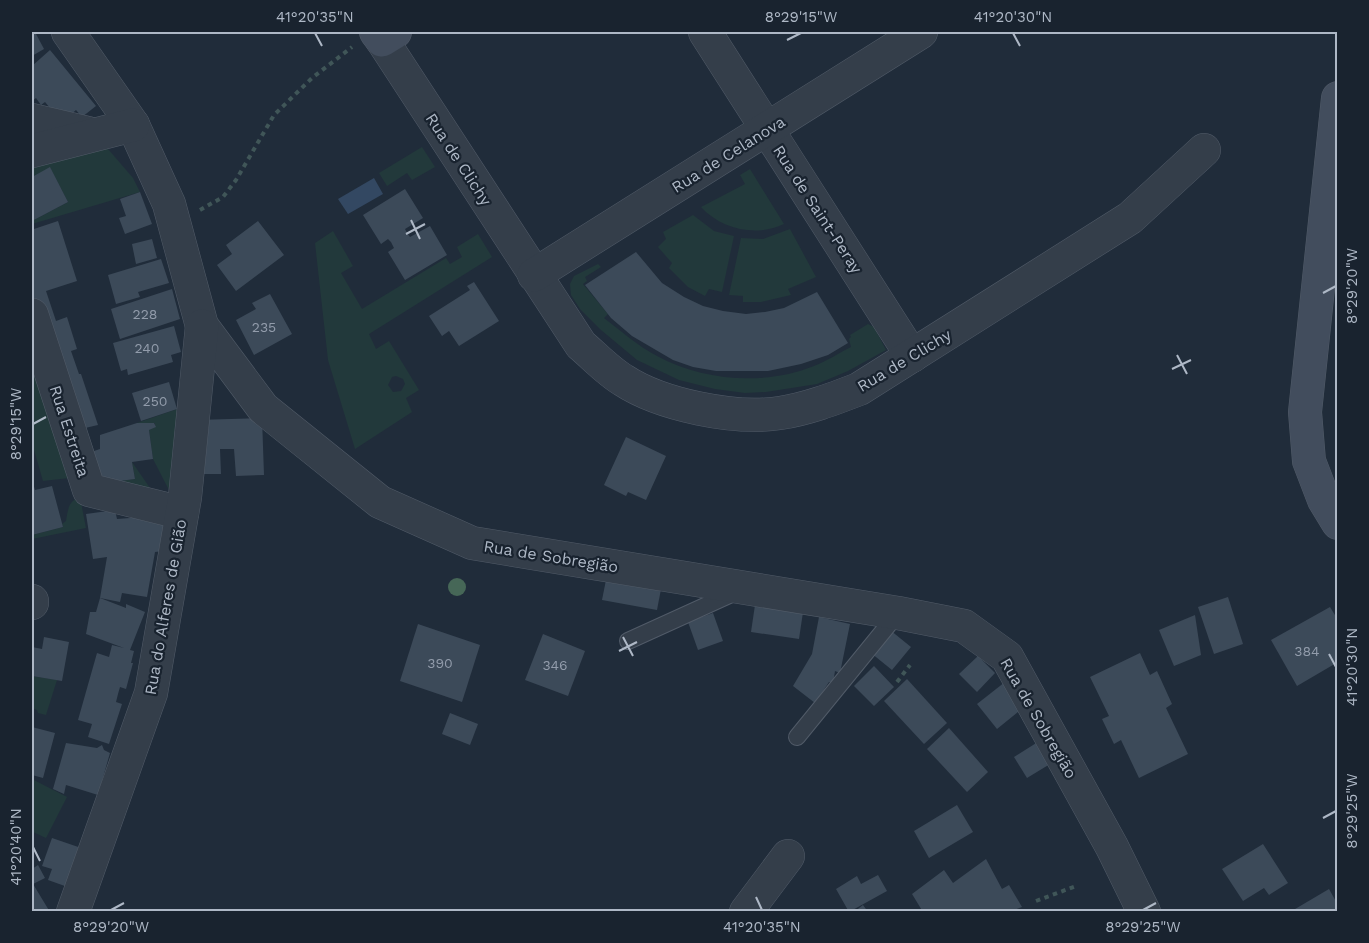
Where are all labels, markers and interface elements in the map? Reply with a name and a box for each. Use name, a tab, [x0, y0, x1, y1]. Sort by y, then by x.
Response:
text: 41°20'35"N	[276, 8, 354, 26]
text: 8°29'15"W	[765, 8, 837, 26]
text: 41°20'30"N	[974, 8, 1052, 26]
street label: Rua de Clichy	[422, 110, 496, 210]
street label: Rua de Celanova	[668, 112, 788, 197]
street label: Rua de Saint-Peray	[769, 142, 867, 278]
text: 8°29'20"W	[1343, 248, 1361, 324]
house number: 228	[133, 306, 157, 322]
house number: 235	[252, 319, 276, 335]
street label: Rua de Clichy	[854, 325, 955, 396]
house number: 240	[134, 340, 160, 356]
street label: Rua Estreita	[46, 383, 93, 479]
text: 8°29'15"W	[7, 388, 25, 460]
house number: 250	[142, 393, 168, 409]
street label: Rua do Alferes de Gião	[141, 518, 190, 697]
street label: Rua de Sobregião	[482, 536, 620, 577]
text: 41°20'30"N	[1343, 628, 1361, 706]
house number: 384	[1294, 643, 1320, 659]
house number: 390	[427, 655, 453, 671]
street label: Rua de Sobregião	[996, 655, 1081, 782]
house number: 346	[542, 657, 568, 673]
text: 8°29'25"W	[1343, 773, 1361, 849]
text: 41°20'40"N	[7, 808, 25, 886]
text: 8°29'20"W	[73, 918, 149, 936]
text: 41°20'35"N	[723, 918, 801, 936]
text: 8°29'25"W	[1105, 918, 1181, 936]

